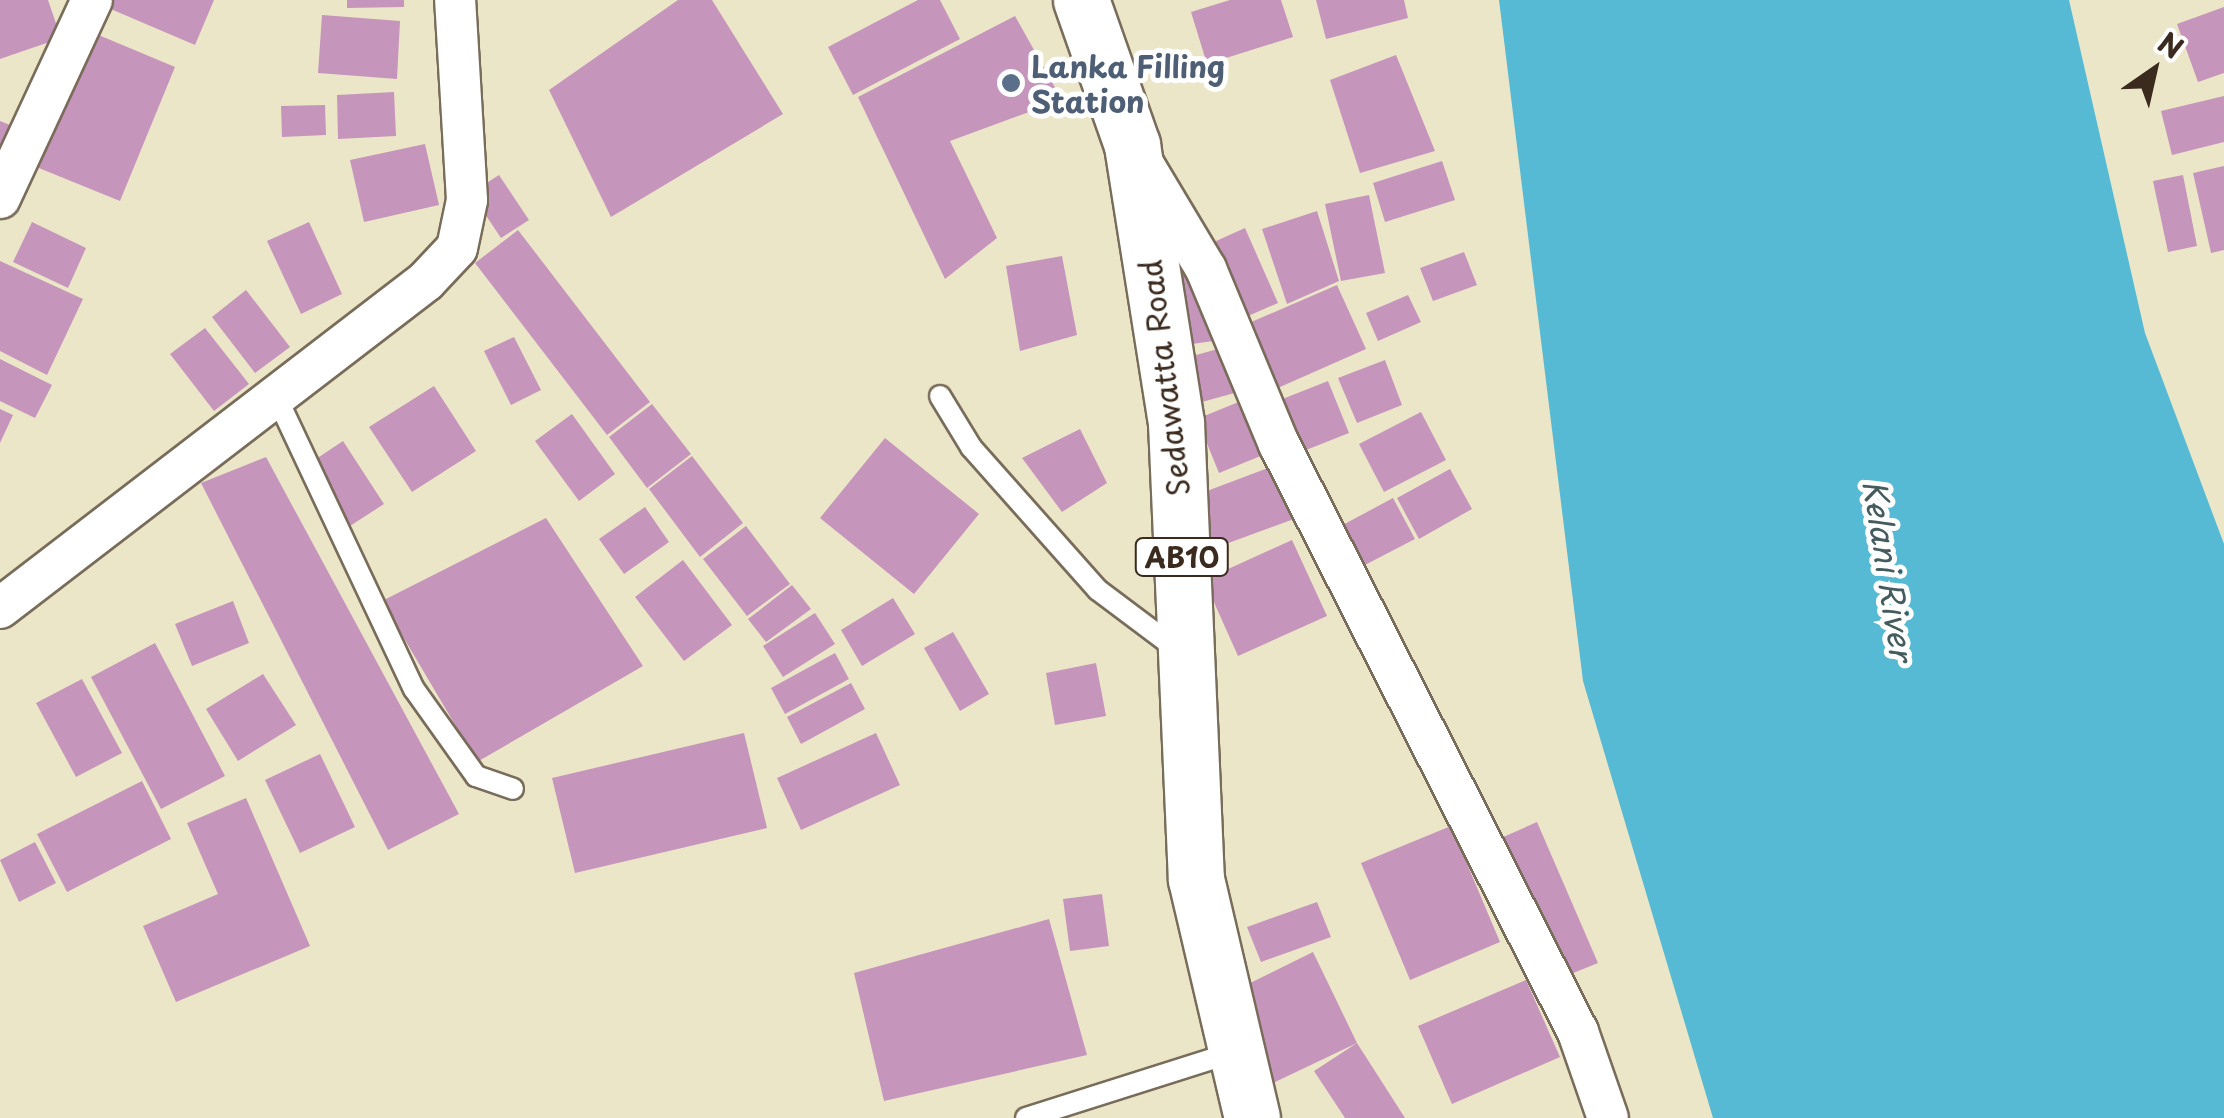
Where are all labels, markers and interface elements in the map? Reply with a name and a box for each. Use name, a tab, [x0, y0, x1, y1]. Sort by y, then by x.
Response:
north arrow	[2104, 20, 2204, 120]
text: N	[2150, 21, 2192, 69]
place label: Lanka Filling Station	[1031, 48, 1227, 118]
marker: Lanka Filling Station	[1000, 72, 1022, 94]
street label: Sedawatta Road	[1132, 258, 1196, 498]
water label: Kelani River	[1856, 477, 1922, 663]
road number: AB10	[1134, 534, 1230, 580]

